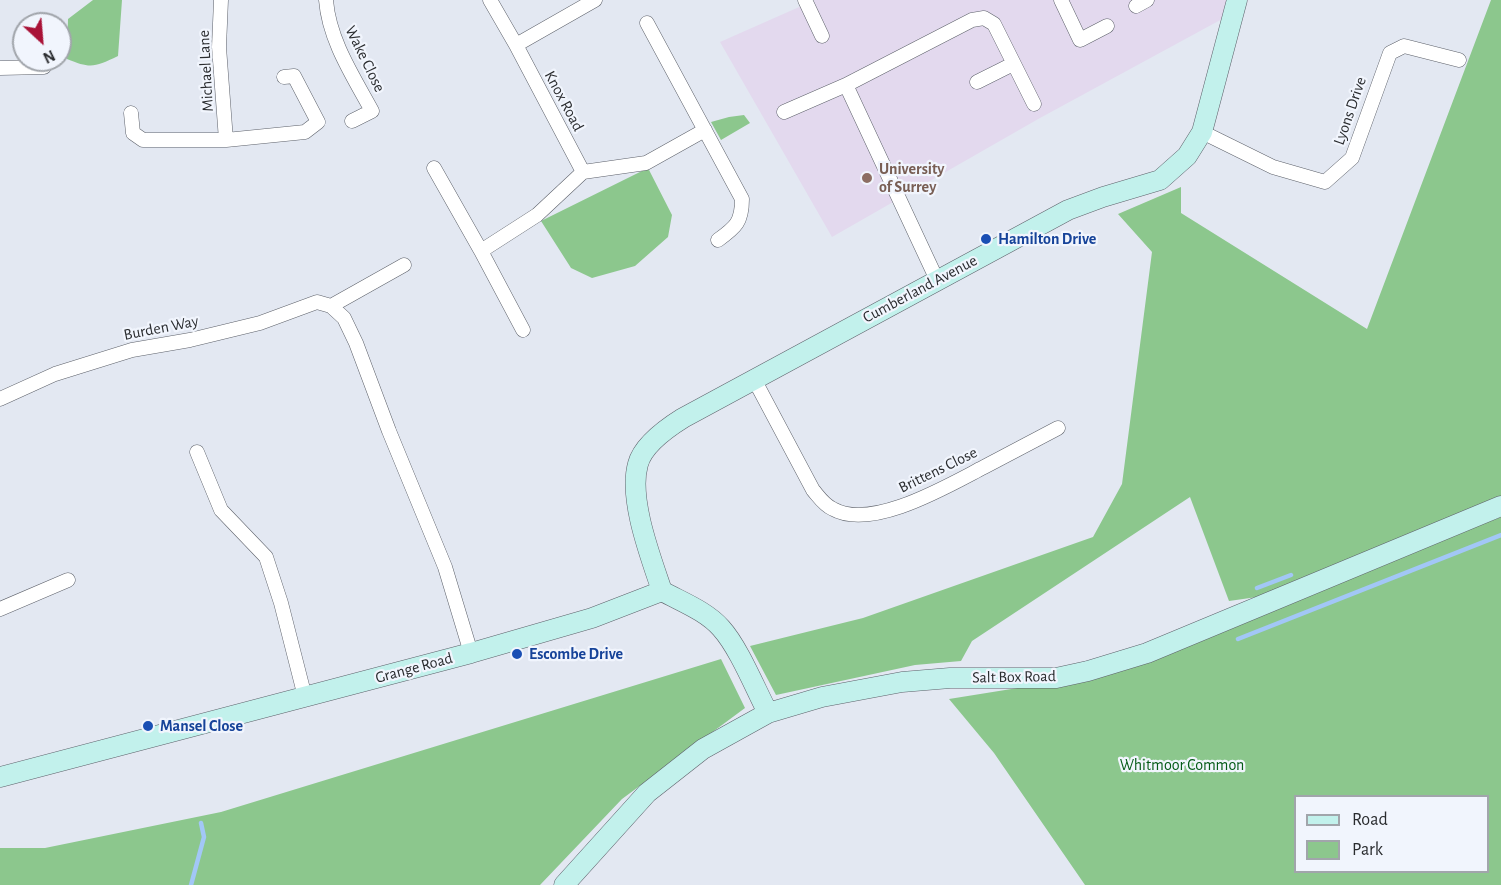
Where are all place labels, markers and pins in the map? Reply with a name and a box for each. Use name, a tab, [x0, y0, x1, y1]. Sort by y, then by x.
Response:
place label: University of Surrey	[879, 159, 945, 197]
marker: University of Surrey	[860, 171, 874, 185]
place label: Hamilton Drive	[998, 229, 1096, 249]
marker: Hamilton Drive	[979, 232, 993, 246]
place label: Escombe Drive	[529, 644, 623, 664]
marker: Escombe Drive	[510, 647, 524, 661]
place label: Mansel Close	[160, 716, 243, 736]
marker: Mansel Close	[141, 719, 155, 733]

